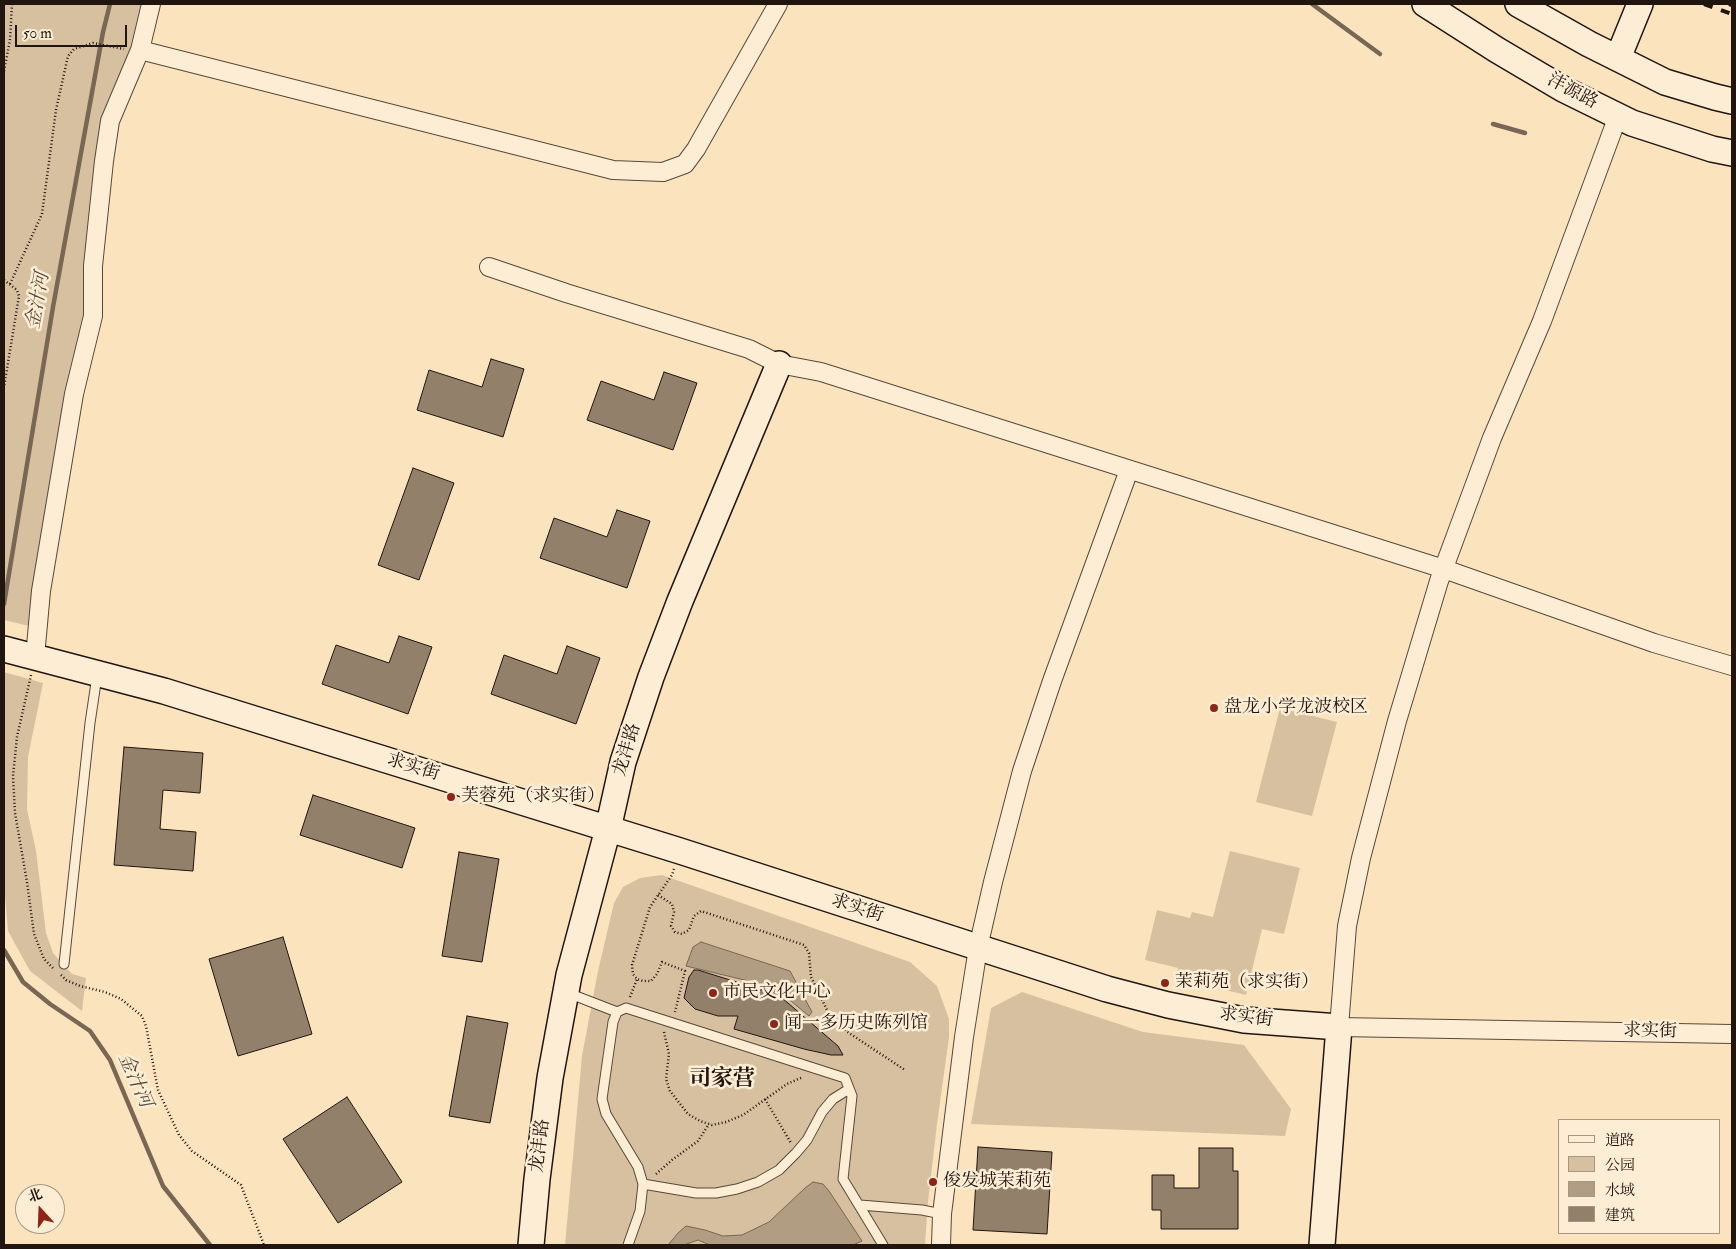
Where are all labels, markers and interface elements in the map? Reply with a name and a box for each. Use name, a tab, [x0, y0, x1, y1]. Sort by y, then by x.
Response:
scale bar	[18, 15, 130, 47]
text: 50 m	[23, 24, 52, 43]
street label: 沣源路	[1543, 70, 1601, 114]
water label: 金汁河	[23, 271, 55, 331]
place label: 盘龙小学龙波校区	[1224, 697, 1368, 719]
marker: 盘龙小学龙波校区	[1208, 702, 1220, 714]
street label: 龙沣路	[610, 721, 646, 779]
street label: 求实街	[384, 750, 442, 786]
place label: 芙蓉苑（求实街）	[461, 786, 605, 808]
marker: 芙蓉苑（求实街）	[445, 791, 457, 803]
street label: 求实街	[828, 890, 886, 928]
place label: 茉莉苑（求实街）	[1175, 972, 1319, 994]
marker: 茉莉苑（求实街）	[1159, 977, 1171, 989]
place label: 市民文化中心	[723, 982, 831, 1004]
marker: 市民文化中心	[707, 987, 719, 999]
street label: 求实街	[1218, 1004, 1274, 1032]
place label: 闻一多历史陈列馆	[784, 1013, 928, 1035]
marker: 闻一多历史陈列馆	[768, 1018, 780, 1030]
street label: 求实街	[1623, 1021, 1677, 1043]
water label: 金汁河	[112, 1050, 156, 1112]
district label: 司家营	[689, 1067, 755, 1093]
street label: 龙沣路	[527, 1118, 555, 1174]
legend	[1558, 1119, 1721, 1234]
text: 道路	[1605, 1131, 1635, 1150]
text: 公园	[1605, 1156, 1635, 1175]
place label: 俊发城茉莉苑	[943, 1171, 1051, 1193]
marker: 俊发城茉莉苑	[927, 1176, 939, 1188]
text: 水域	[1605, 1181, 1635, 1200]
north arrow	[15, 1184, 65, 1234]
text: 北	[26, 1185, 45, 1206]
text: 建筑	[1605, 1206, 1635, 1225]

